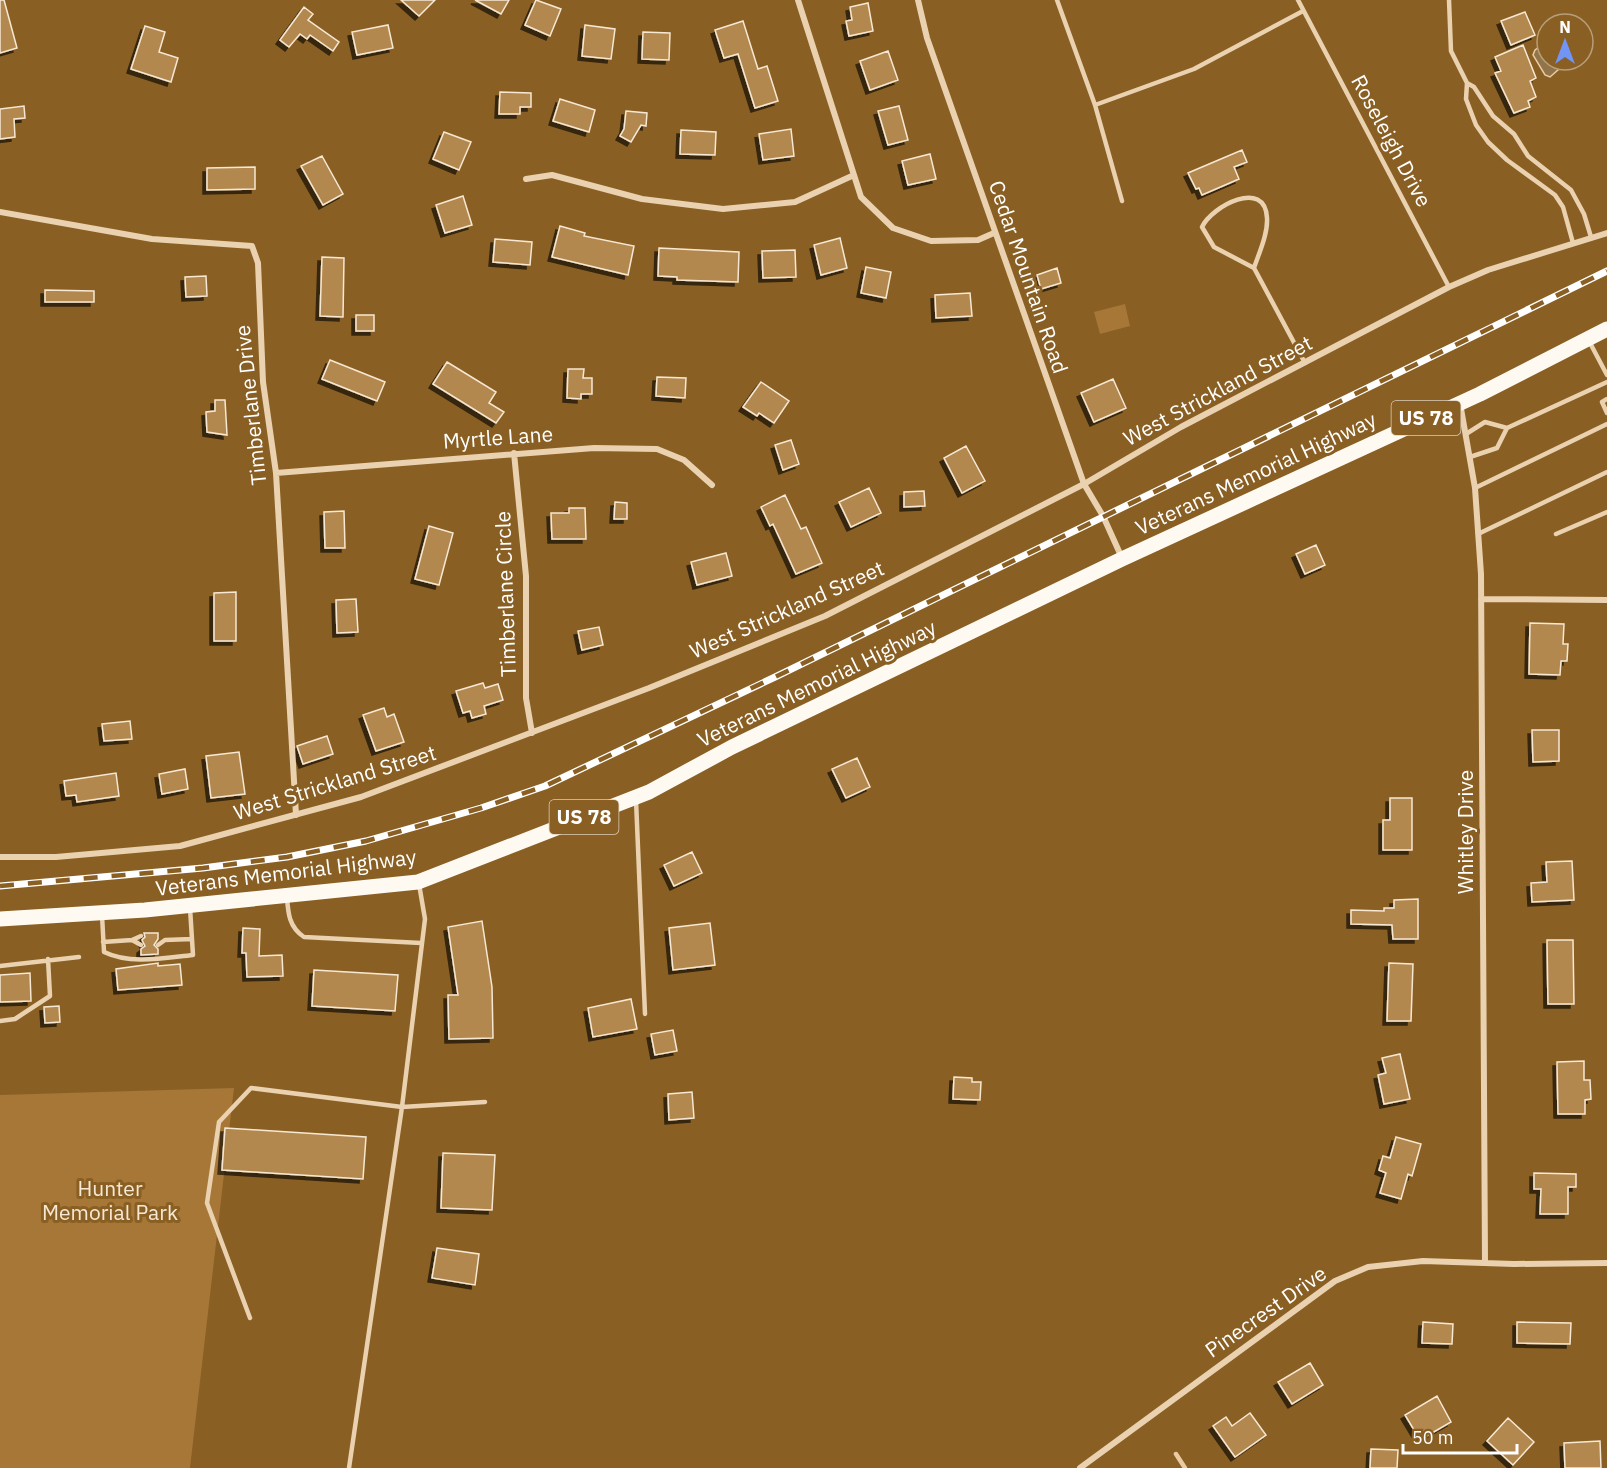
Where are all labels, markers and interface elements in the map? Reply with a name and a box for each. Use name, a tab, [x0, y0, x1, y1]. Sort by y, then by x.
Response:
north arrow	[1535, 12, 1595, 72]
text: N	[1559, 17, 1571, 37]
street label: Roseleigh Drive	[1345, 70, 1438, 211]
street label: Cedar Mountain Road	[983, 176, 1075, 377]
street label: Timberlane Drive	[228, 324, 272, 487]
street label: West Strickland Street	[1118, 328, 1317, 452]
road number: US 78	[1392, 401, 1460, 435]
street label: Veterans Memorial Highway	[1131, 405, 1381, 541]
street label: Myrtle Lane	[442, 419, 554, 455]
street label: Timberlane Circle	[488, 511, 522, 677]
street label: West Strickland Street	[685, 554, 888, 665]
street label: Veterans Memorial Highway	[692, 613, 941, 753]
street label: West Strickland Street	[230, 738, 439, 826]
street label: Whitley Drive	[1451, 770, 1479, 894]
road number: US 78	[550, 800, 618, 834]
street label: Veterans Memorial Highway	[154, 842, 418, 902]
park label: Hunter Memorial Park	[42, 1174, 178, 1226]
street label: Pinecrest Drive	[1199, 1259, 1332, 1363]
scale bar	[1403, 1417, 1517, 1455]
text: 50 m	[1412, 1426, 1454, 1449]

